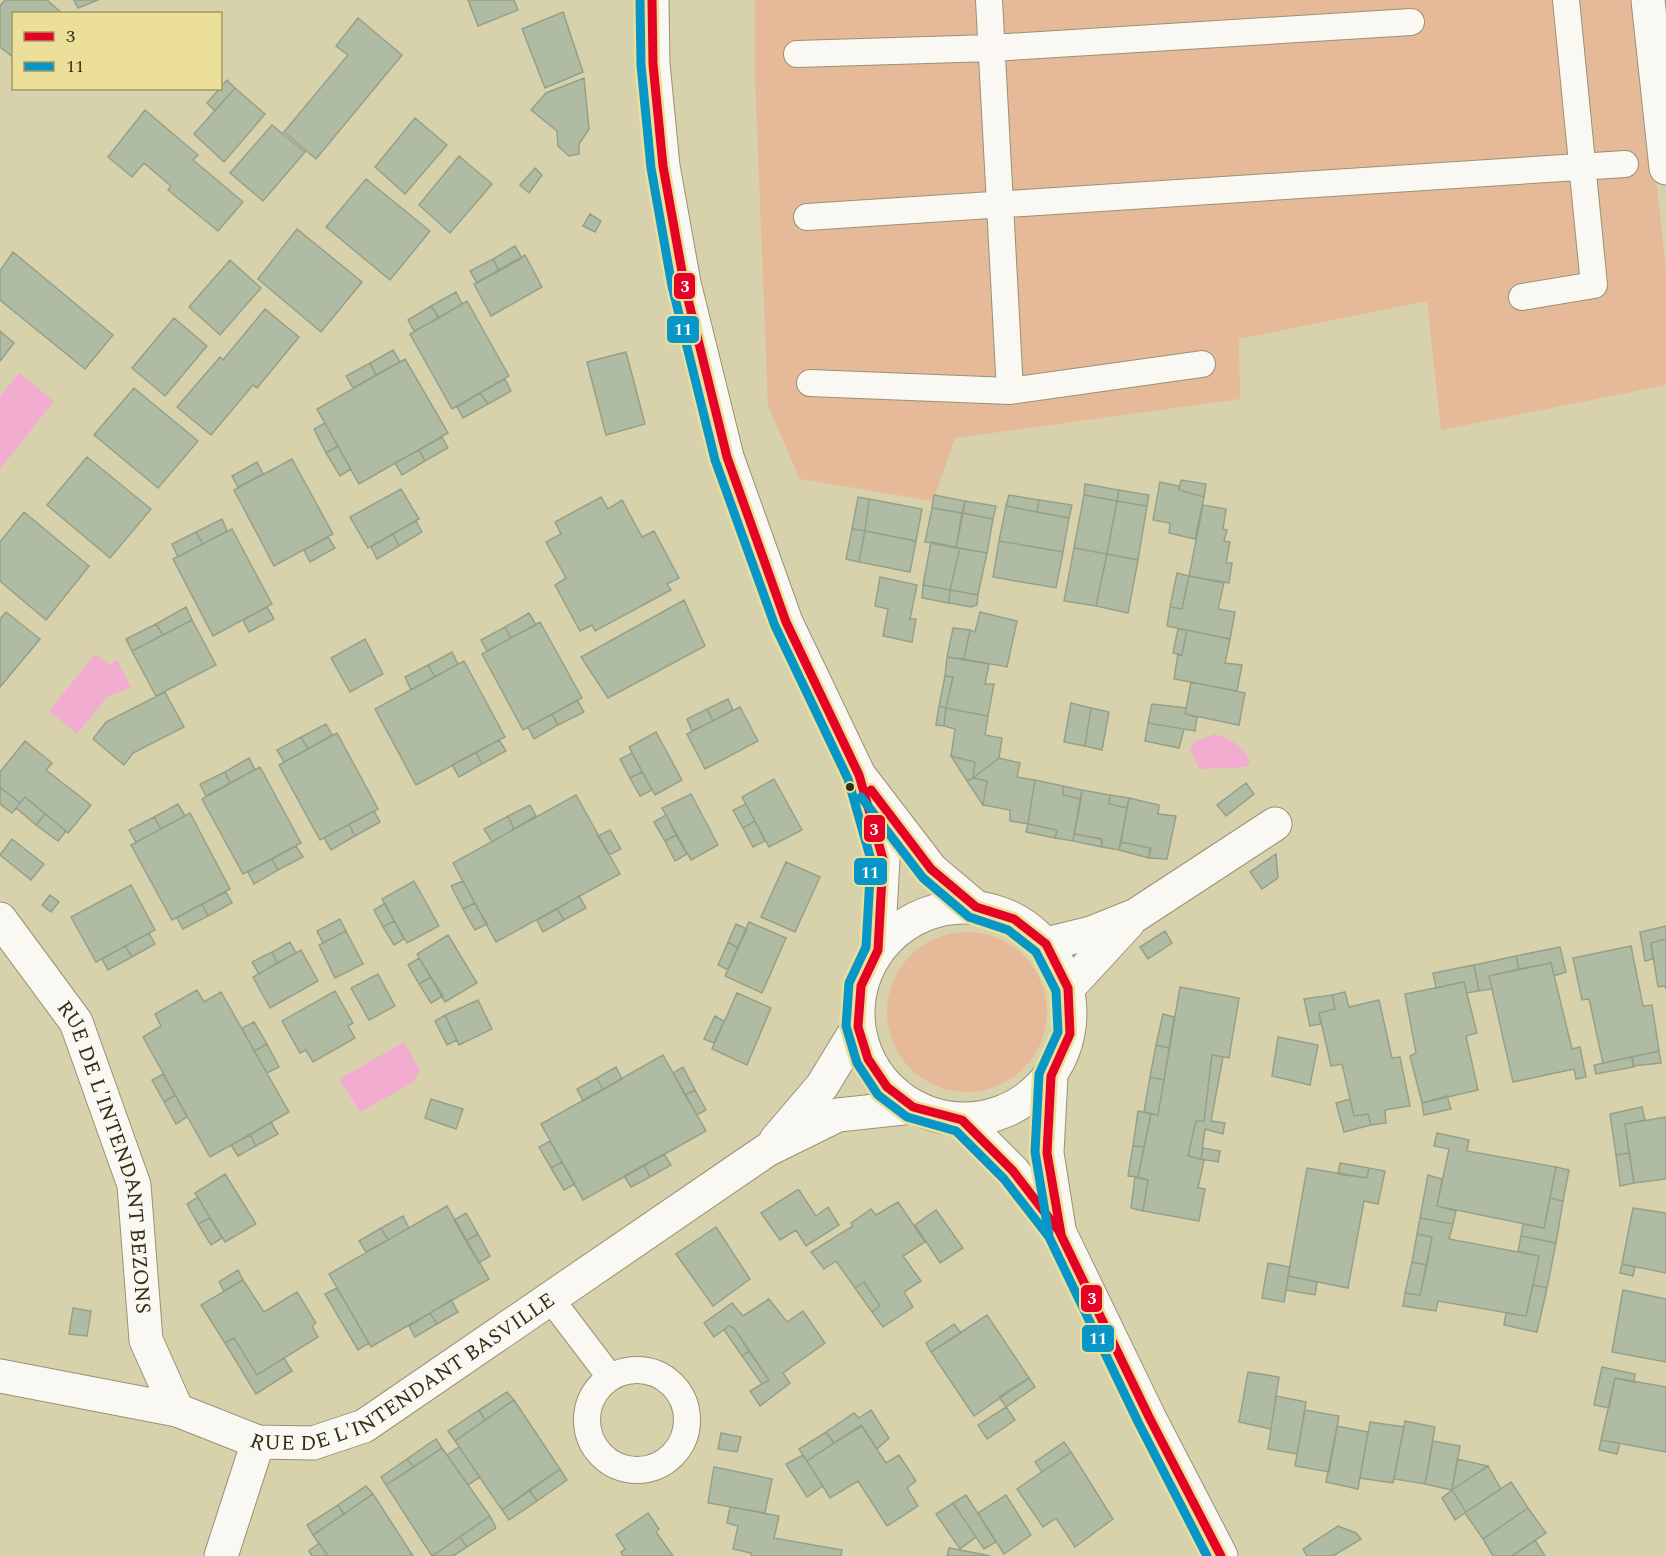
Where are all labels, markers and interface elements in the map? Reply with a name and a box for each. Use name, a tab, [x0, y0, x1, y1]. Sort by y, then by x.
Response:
legend	[12, 12, 222, 90]
text: 3	[66, 23, 75, 50]
text: 11	[66, 53, 84, 80]
line badge: 3	[673, 272, 696, 300]
text: 3	[681, 275, 690, 299]
line badge: 11	[666, 315, 700, 344]
text: 11	[674, 318, 692, 342]
unlabelled marker	[844, 781, 856, 793]
line badge: 3	[863, 814, 886, 843]
text: 3	[870, 818, 879, 842]
line badge: 11	[853, 857, 888, 886]
text: 11	[861, 861, 879, 885]
street label: RUE DE L'INTENDANT BEZONS	[48, 994, 159, 1315]
line badge: 3	[1080, 1284, 1103, 1313]
street label: RUE DE L'INTENDANT BASVILLE	[245, 1285, 562, 1460]
text: 3	[1088, 1287, 1097, 1311]
line badge: 11	[1081, 1324, 1115, 1353]
text: 11	[1089, 1327, 1107, 1351]

